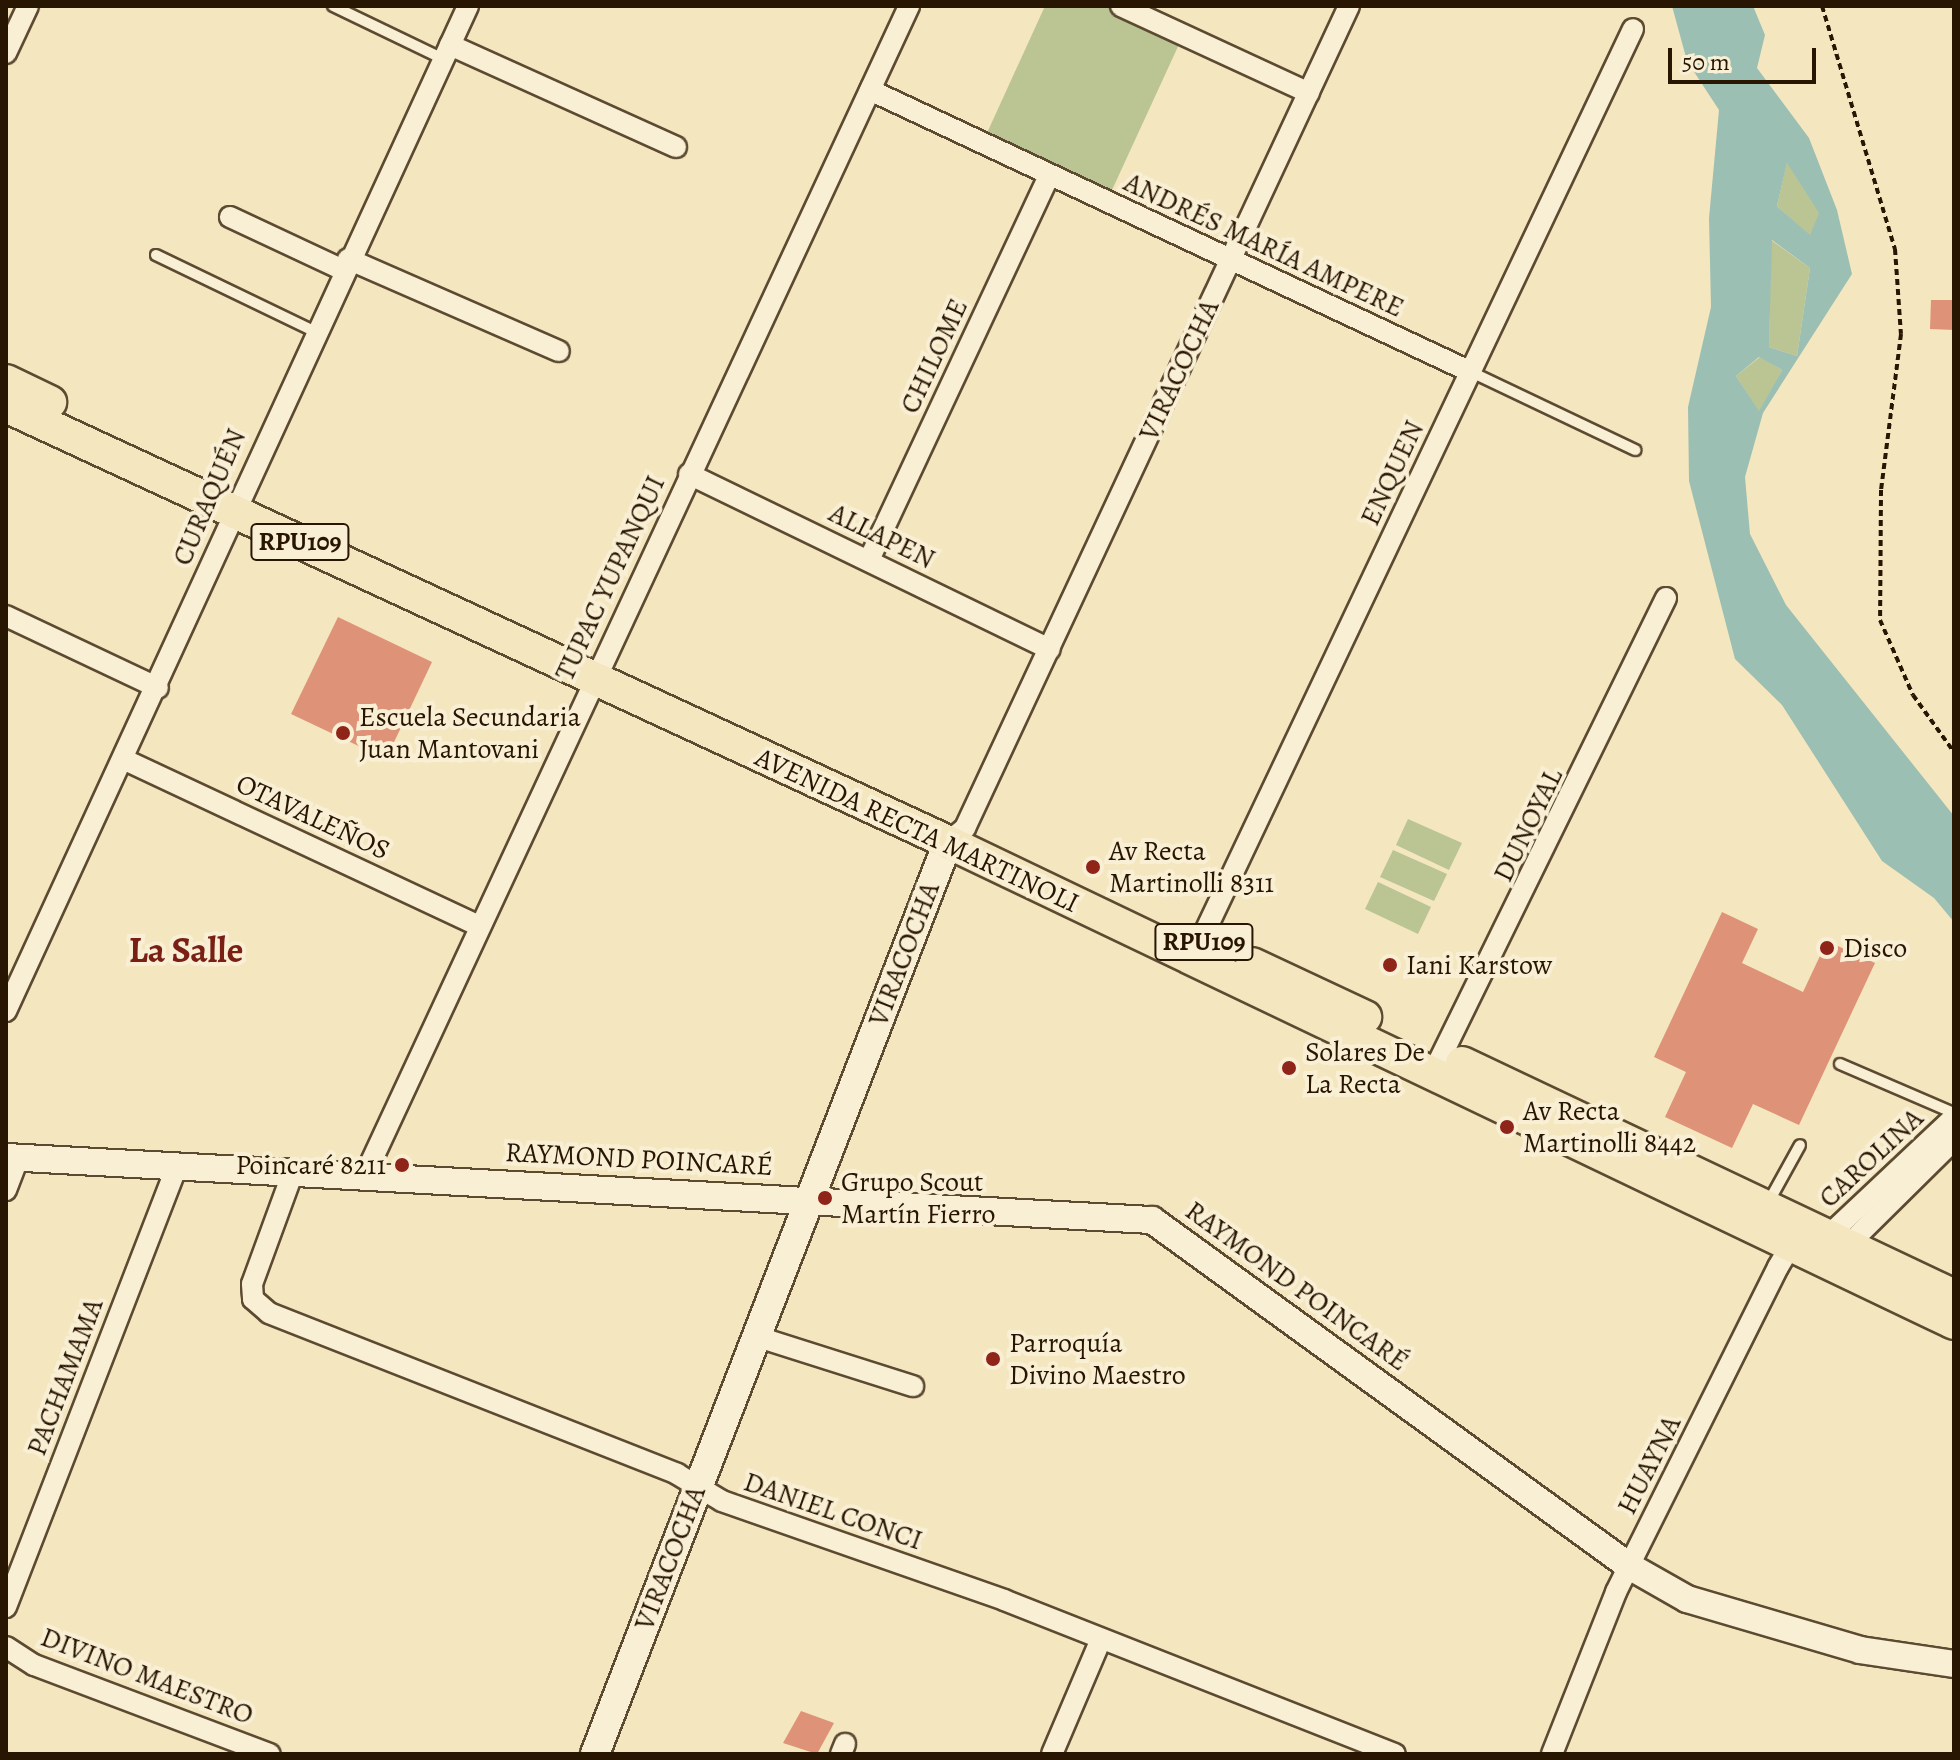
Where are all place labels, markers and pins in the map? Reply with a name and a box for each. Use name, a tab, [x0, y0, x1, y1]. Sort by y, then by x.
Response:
place label: Escuela Secundaria Juan Mantovani	[359, 700, 581, 766]
marker: Escuela Secundaria Juan Mantovani	[334, 724, 352, 742]
place label: Av Recta Martinolli 8311	[1109, 834, 1274, 900]
marker: Av Recta Martinolli 8311	[1084, 858, 1102, 876]
place label: Disco	[1843, 931, 1907, 965]
marker: Disco	[1818, 939, 1836, 957]
place label: Iani Karstow	[1406, 948, 1552, 982]
marker: Iani Karstow	[1381, 956, 1399, 974]
place label: Solares De La Recta	[1305, 1035, 1425, 1101]
marker: Solares De La Recta	[1280, 1059, 1298, 1077]
place label: Av Recta Martinolli 8442	[1523, 1094, 1696, 1160]
marker: Av Recta Martinolli 8442	[1498, 1118, 1516, 1136]
place label: Poincaré 8211	[235, 1148, 386, 1182]
marker: Poincaré 8211	[393, 1156, 411, 1174]
place label: Grupo Scout Martín Fierro	[841, 1165, 996, 1231]
marker: Grupo Scout Martín Fierro	[816, 1189, 834, 1207]
place label: Parroquía Divino Maestro	[1009, 1326, 1186, 1392]
marker: Parroquía Divino Maestro	[984, 1350, 1002, 1368]

